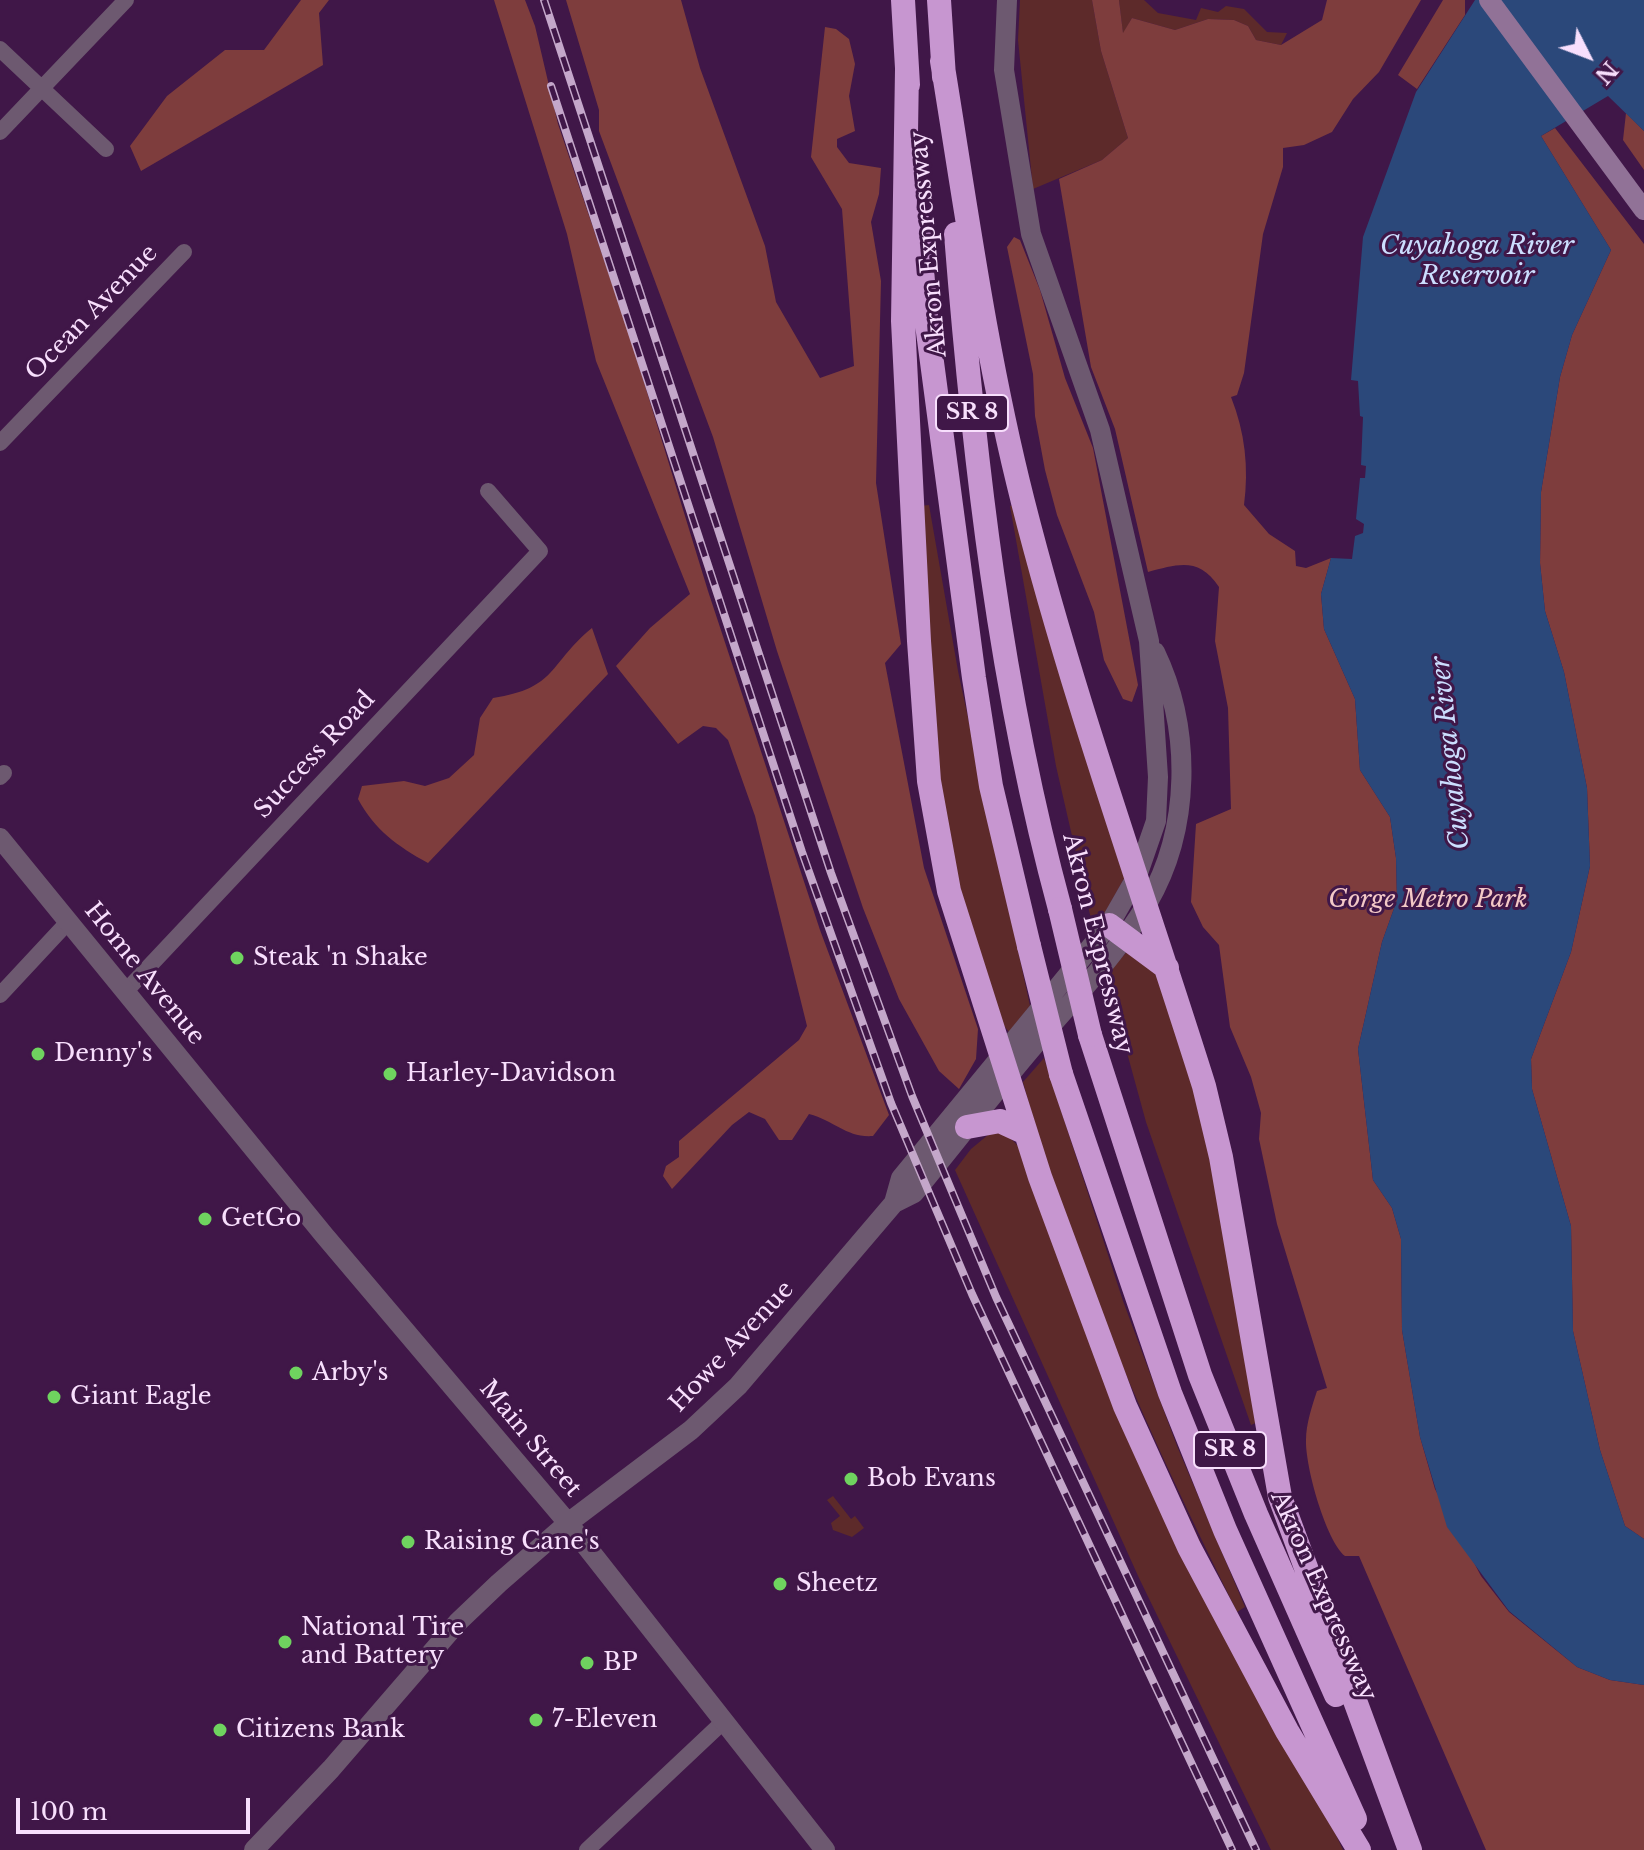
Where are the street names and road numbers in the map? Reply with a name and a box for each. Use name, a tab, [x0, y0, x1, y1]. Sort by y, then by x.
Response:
street label: Akron Expressway	[905, 130, 953, 358]
street label: Ocean Avenue	[20, 239, 164, 387]
road number: SR 8	[936, 395, 1008, 431]
street label: Success Road	[249, 685, 381, 825]
street label: Akron Expressway	[1056, 830, 1138, 1058]
street label: Home Avenue	[78, 897, 210, 1051]
street label: Howe Avenue	[664, 1275, 800, 1419]
street label: Main Street	[473, 1375, 587, 1503]
road number: SR 8	[1194, 1432, 1266, 1468]
street label: Akron Expressway	[1264, 1487, 1382, 1705]

